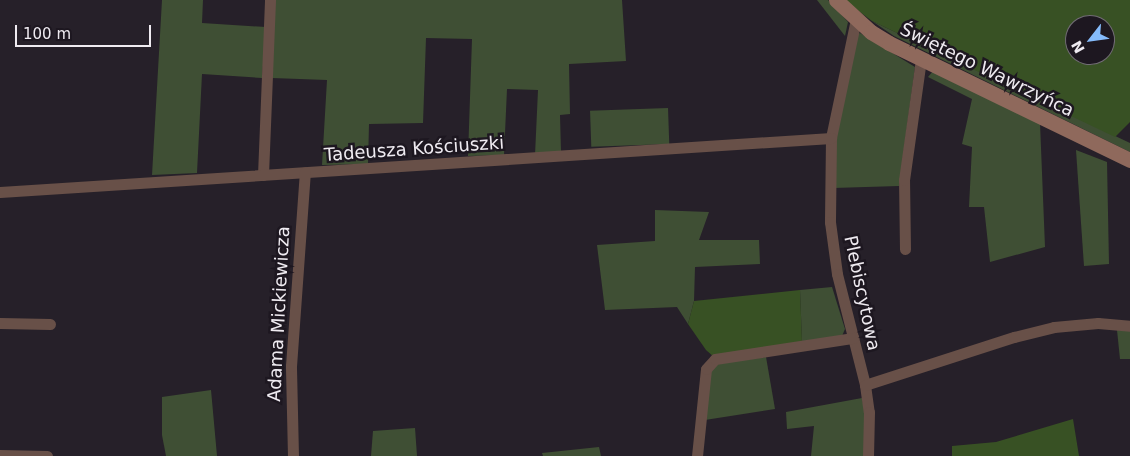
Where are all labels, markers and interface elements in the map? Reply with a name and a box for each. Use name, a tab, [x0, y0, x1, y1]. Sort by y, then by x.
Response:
scale bar	[18, 15, 154, 47]
north arrow	[1065, 15, 1115, 65]
street label: Świętego Wawrzyńca	[897, 18, 1077, 122]
text: 100 m	[23, 25, 71, 43]
text: N	[1068, 38, 1088, 56]
street label: Tadeusza Kościuszki	[323, 132, 505, 166]
street label: Adama Mickiewicza	[264, 226, 294, 402]
street label: Plebiscytowa	[839, 233, 885, 353]

